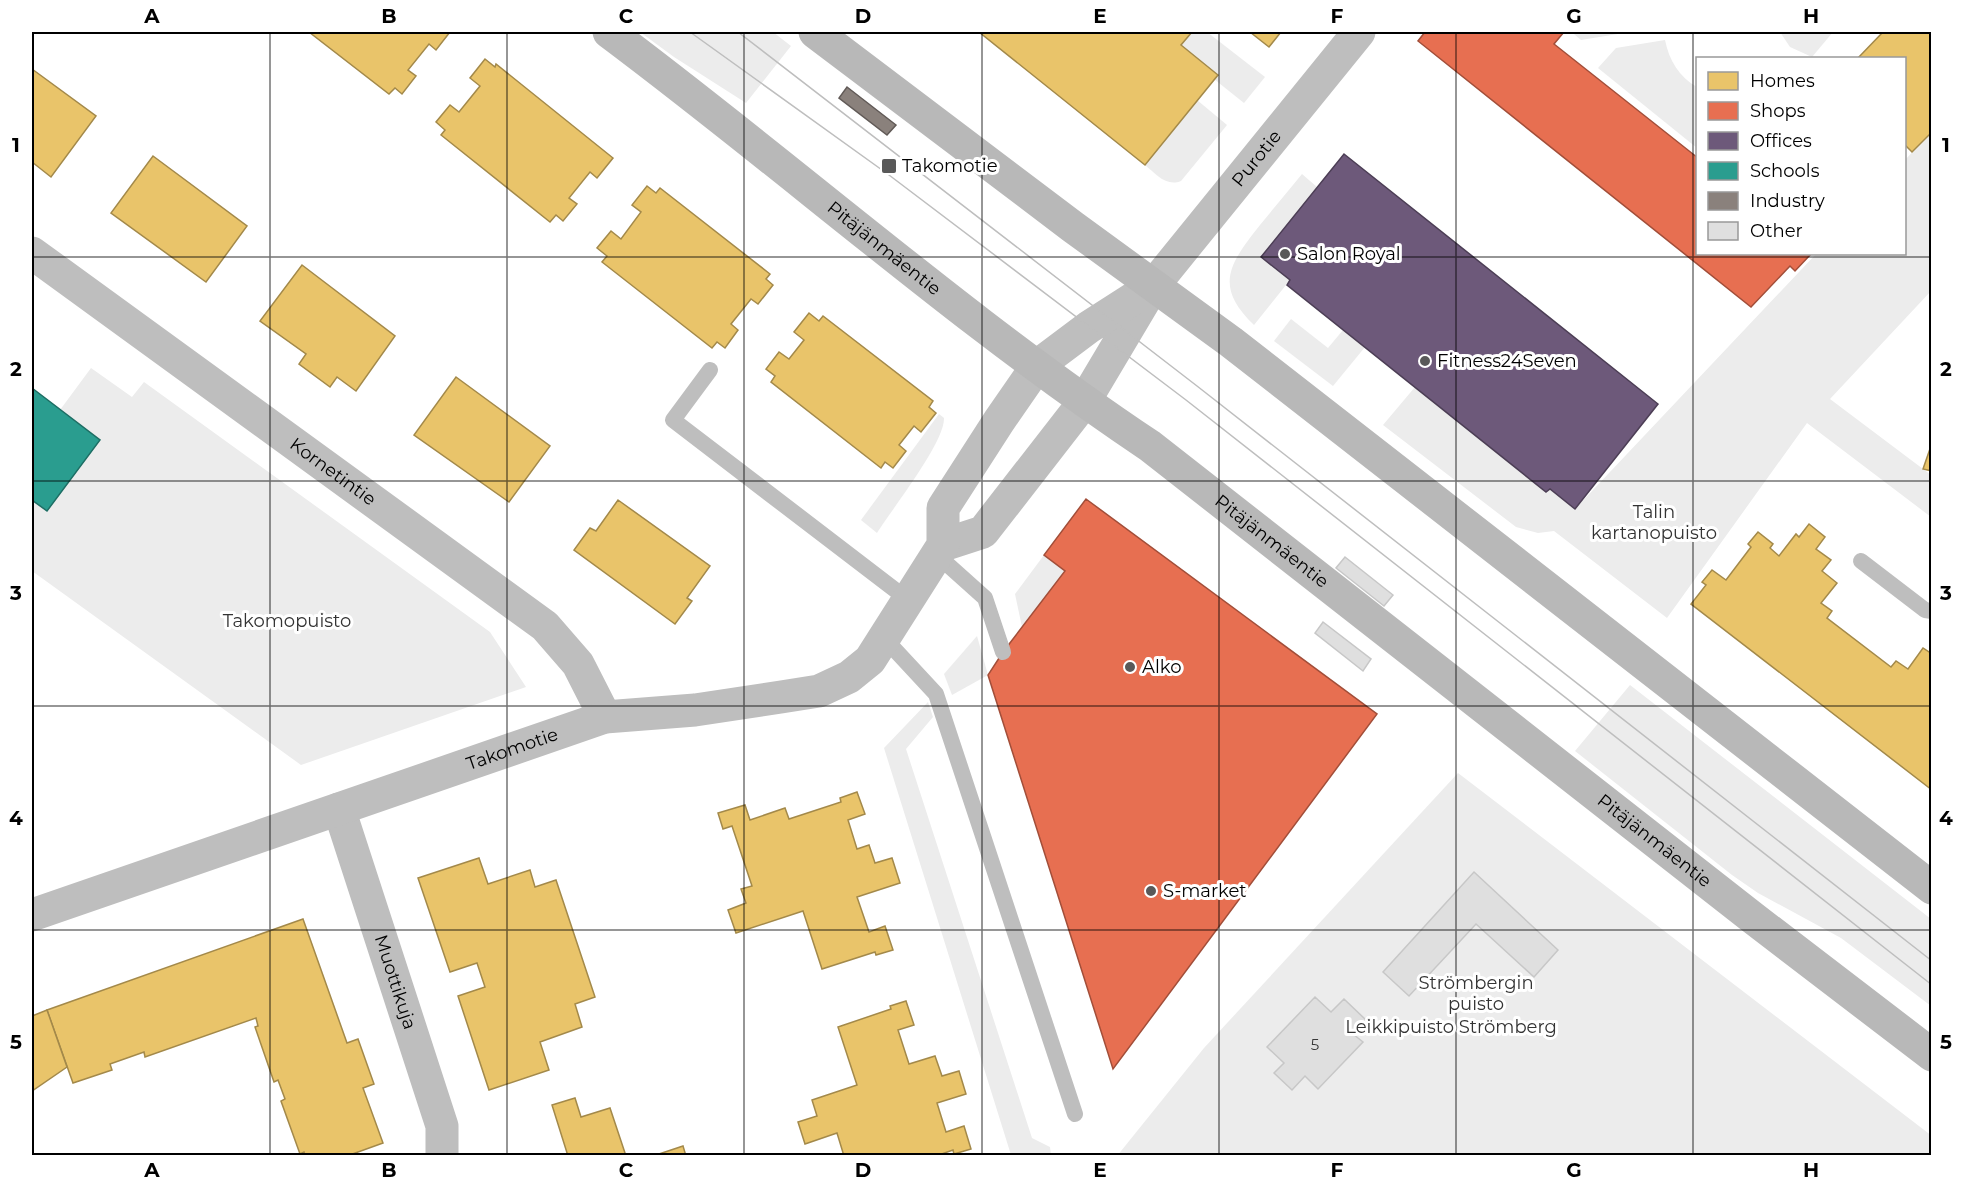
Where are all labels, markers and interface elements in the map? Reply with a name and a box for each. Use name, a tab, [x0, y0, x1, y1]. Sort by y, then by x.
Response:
text: A	[143, 4, 160, 28]
text: B	[381, 4, 397, 28]
text: C	[619, 4, 634, 28]
text: D	[855, 4, 871, 28]
text: E	[1093, 4, 1107, 28]
text: F	[1331, 4, 1344, 28]
text: G	[1566, 4, 1582, 28]
text: H	[1803, 4, 1819, 28]
legend	[1696, 57, 1906, 255]
text: Homes	[1750, 70, 1815, 92]
text: Shops	[1750, 100, 1806, 122]
street label: Purotie	[1227, 126, 1286, 191]
text: Offices	[1750, 130, 1812, 152]
text: 1	[12, 133, 20, 157]
text: 1	[1942, 133, 1950, 157]
place label: Takomotie	[902, 155, 998, 177]
marker: Takomotie	[880, 157, 898, 175]
text: Schools	[1750, 160, 1820, 182]
text: Industry	[1750, 190, 1825, 212]
street label: Pitäjänmäentie	[823, 197, 945, 300]
text: Other	[1750, 220, 1803, 242]
place label: Salon Royal	[1297, 243, 1401, 265]
marker: Salon Royal	[1278, 247, 1292, 261]
place label: Fitness24Seven	[1437, 350, 1577, 372]
marker: Fitness24Seven	[1418, 354, 1432, 368]
text: 2	[10, 357, 22, 381]
text: 2	[1940, 357, 1952, 381]
street label: Kornetintie	[285, 433, 380, 510]
street label: Pitäjänmäentie	[1210, 490, 1333, 593]
park label: Talin kartanopuisto	[1591, 501, 1717, 544]
text: 3	[9, 581, 22, 605]
text: 3	[1939, 581, 1952, 605]
park label: Takomopuisto	[223, 610, 351, 632]
place label: Alko	[1142, 656, 1181, 678]
marker: Alko	[1123, 660, 1137, 674]
street label: Takomotie	[463, 723, 561, 775]
street label: Pitäjänmäentie	[1593, 789, 1716, 892]
text: 4	[9, 806, 23, 830]
text: 4	[1939, 806, 1953, 830]
place label: S-market	[1163, 880, 1247, 902]
marker: S-market	[1144, 884, 1158, 898]
street label: Muottikuja	[370, 932, 421, 1032]
park label: Strömbergin puisto	[1418, 972, 1534, 1015]
park label: Leikkipuisto Strömberg	[1345, 1016, 1557, 1038]
text: 5	[10, 1030, 22, 1054]
text: 5	[1940, 1030, 1952, 1054]
house number: 5	[1311, 1035, 1319, 1054]
text: A	[143, 1158, 160, 1182]
text: B	[381, 1158, 397, 1182]
text: C	[619, 1158, 634, 1182]
text: D	[855, 1158, 871, 1182]
text: E	[1093, 1158, 1107, 1182]
text: F	[1331, 1158, 1344, 1182]
text: G	[1566, 1158, 1582, 1182]
text: H	[1803, 1158, 1819, 1182]

